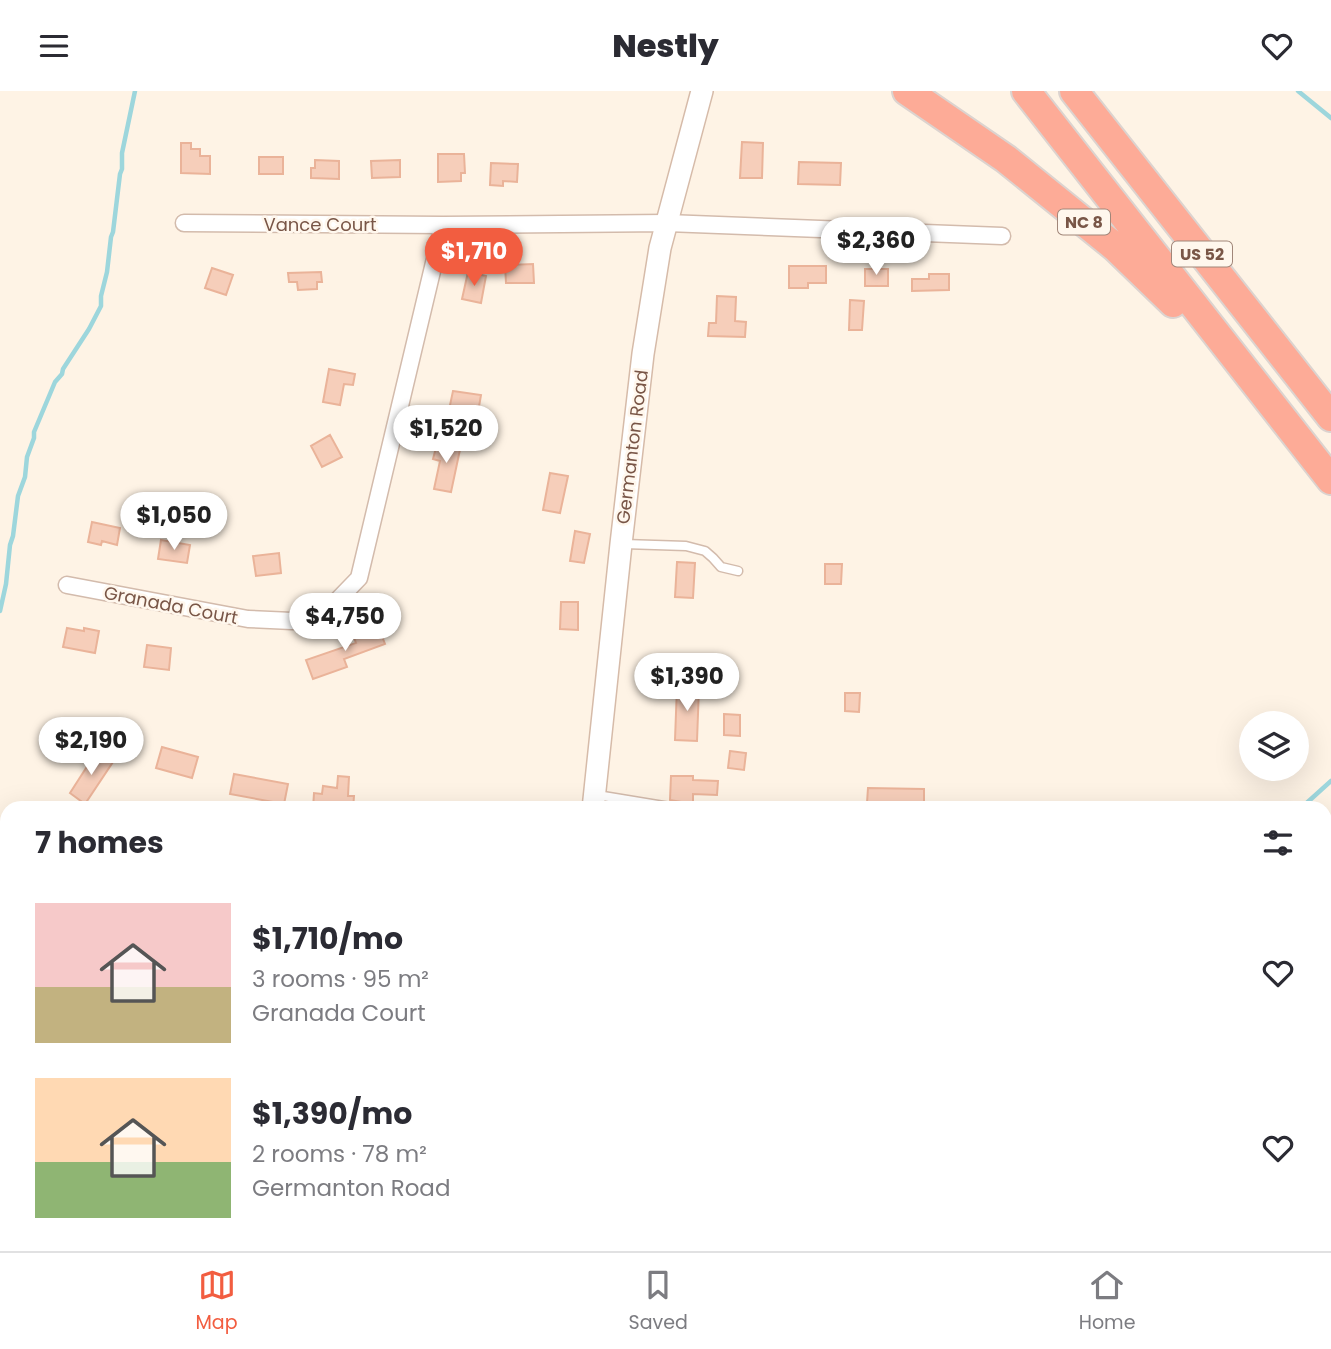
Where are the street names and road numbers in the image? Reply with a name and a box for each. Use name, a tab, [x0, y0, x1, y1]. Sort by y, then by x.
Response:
road number: NC 8	[1058, 210, 1110, 235]
street label: Vance Court	[264, 212, 376, 237]
road number: US 52	[1172, 241, 1232, 267]
street label: Germanton Road	[610, 368, 654, 526]
street label: Granada Court	[102, 580, 240, 630]

